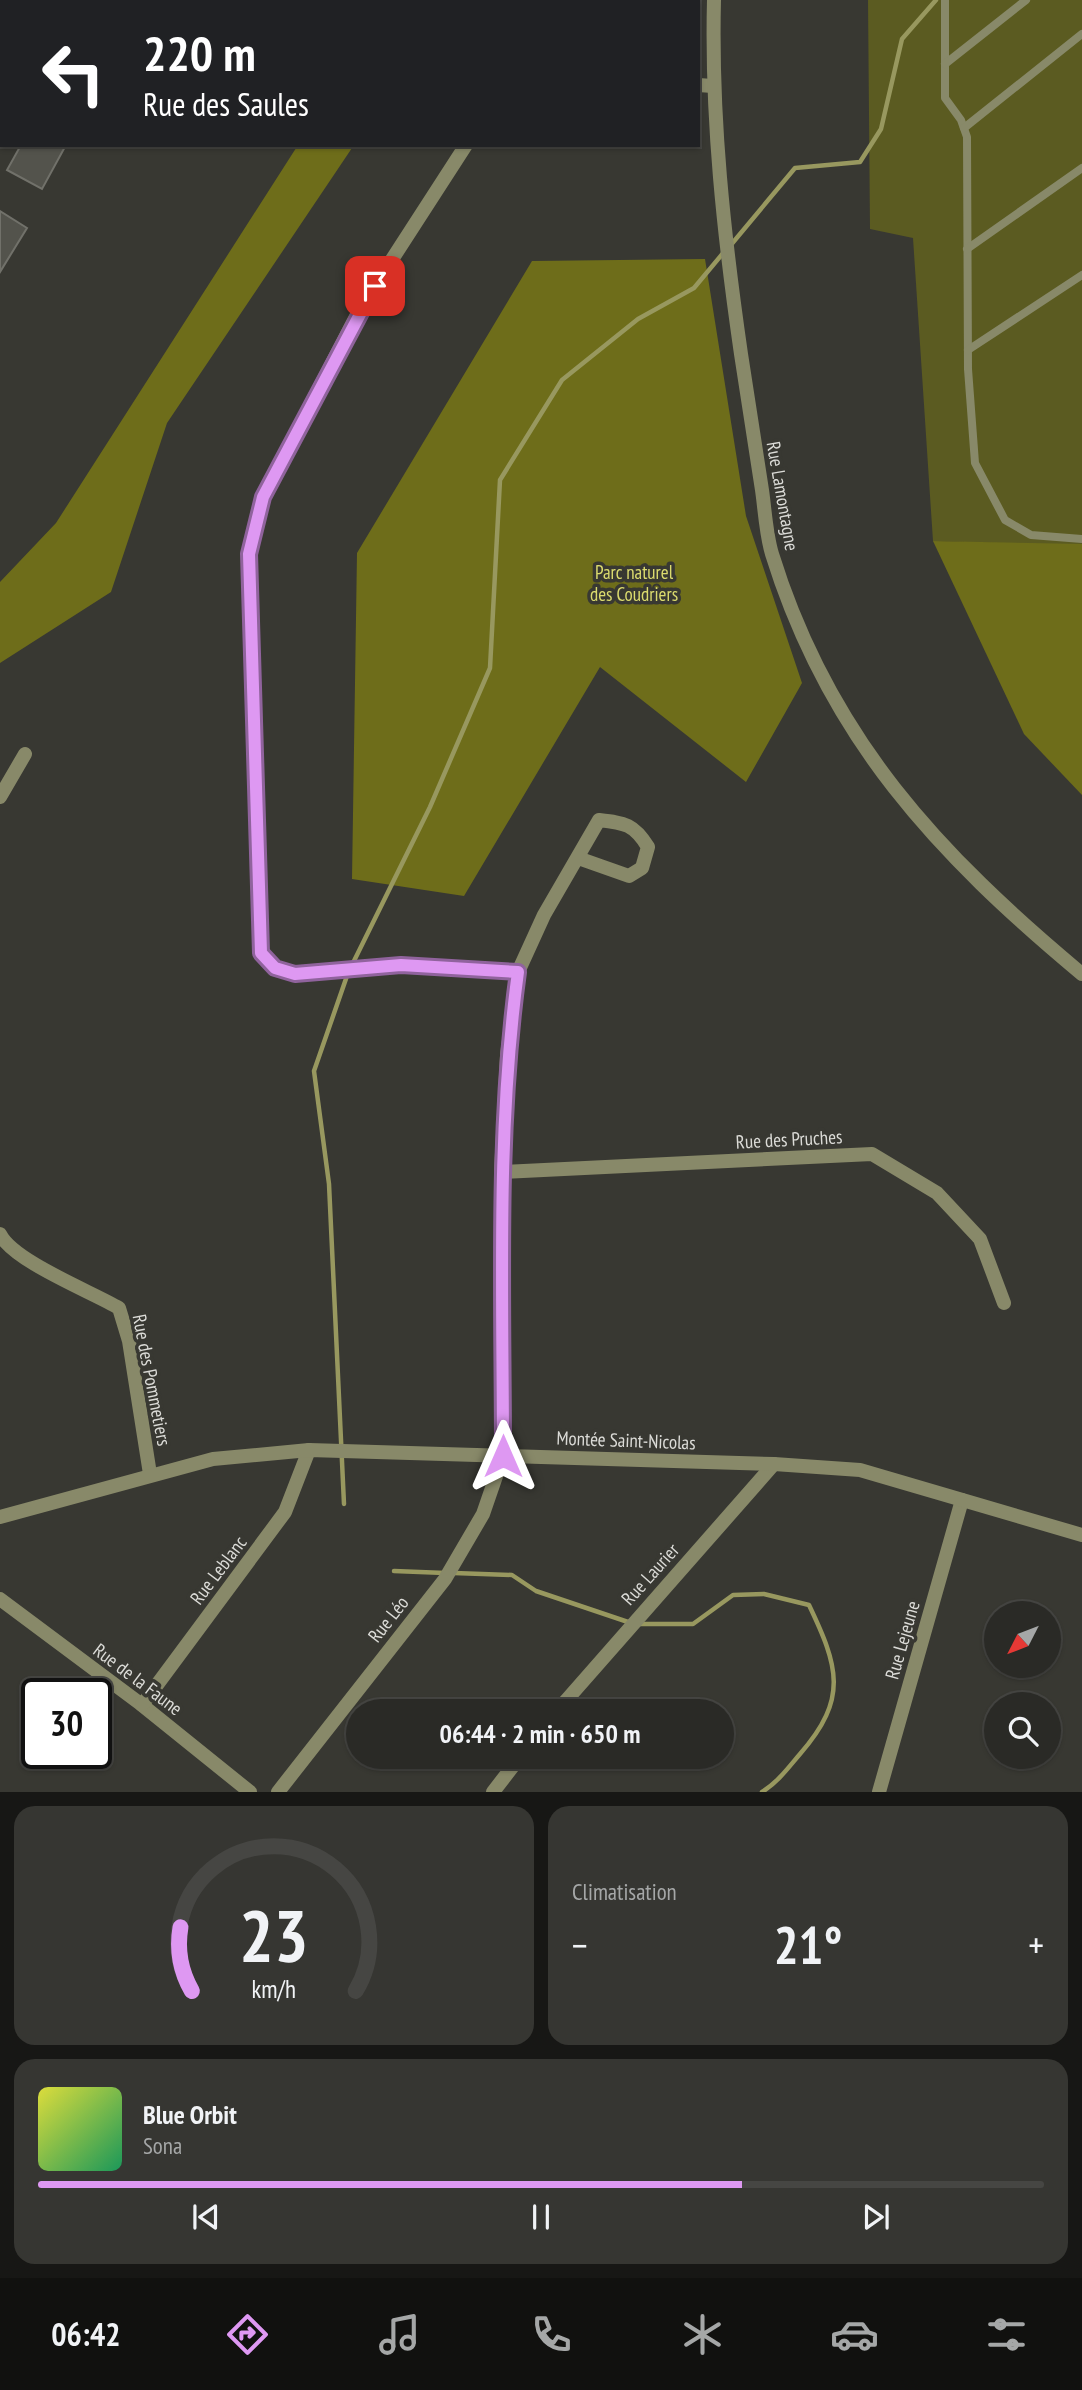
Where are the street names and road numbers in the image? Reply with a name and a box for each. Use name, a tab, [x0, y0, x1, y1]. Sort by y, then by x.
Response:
street label: Rue Lamontagne	[762, 439, 804, 553]
street label: Rue des Pruches	[735, 1124, 843, 1154]
street label: Rue des Pommetiers	[127, 1312, 177, 1448]
street label: Montée Saint-Nicolas	[556, 1426, 696, 1454]
street label: Rue Leblanc	[184, 1531, 252, 1609]
street label: Rue Laurier	[616, 1537, 685, 1610]
street label: Rue Léo	[362, 1591, 414, 1647]
street label: Rue Lejeune	[879, 1598, 925, 1682]
street label: Rue de la Faune	[89, 1638, 187, 1720]

